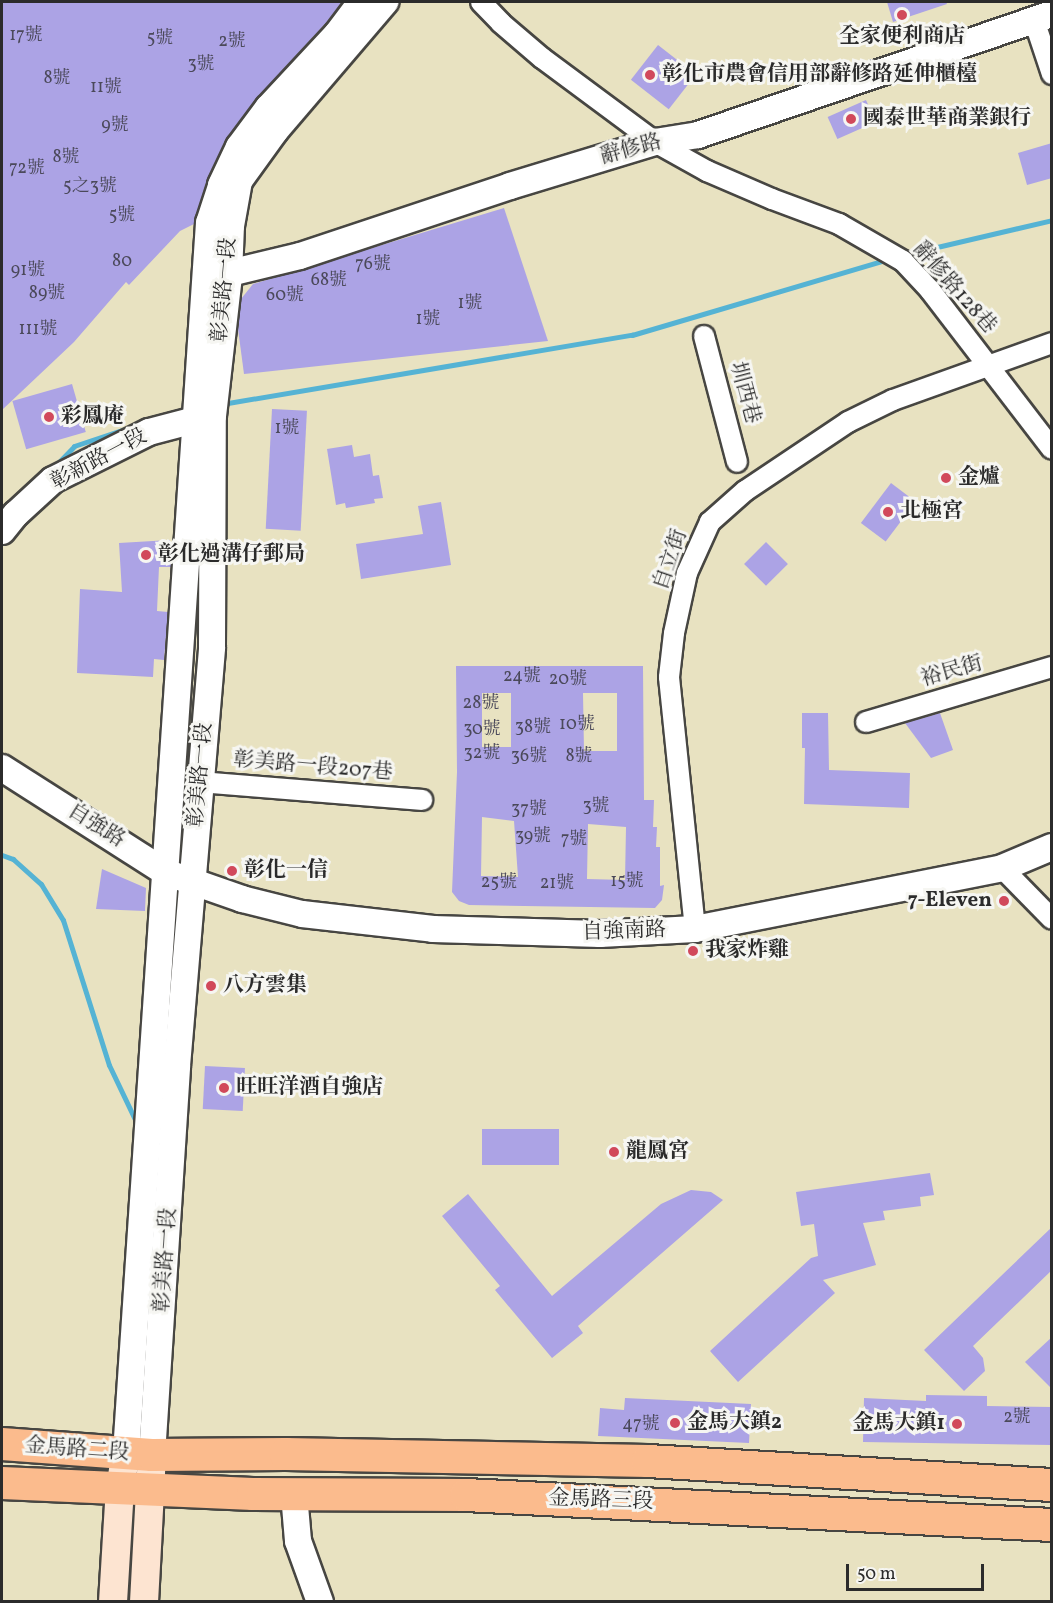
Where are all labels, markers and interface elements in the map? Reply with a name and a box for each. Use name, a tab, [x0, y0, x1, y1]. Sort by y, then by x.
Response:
marker: 全家便利商店	[895, 8, 909, 22]
place label: 全家便利商店	[839, 24, 965, 50]
house number: 17號	[9, 25, 43, 47]
house number: 5號	[147, 28, 173, 50]
house number: 2號	[218, 31, 246, 53]
house number: 3號	[187, 54, 215, 76]
place label: 彰化市農會信用部辭修路延伸櫃檯	[662, 62, 977, 88]
house number: 8號	[43, 68, 71, 90]
marker: 彰化市農會信用部辭修路延伸櫃檯	[643, 68, 657, 82]
house number: 11號	[90, 77, 122, 99]
place label: 國泰世華商業銀行	[863, 106, 1031, 132]
marker: 國泰世華商業銀行	[844, 112, 858, 126]
house number: 9號	[101, 115, 129, 137]
street label: 辭修路	[597, 130, 665, 170]
house number: 8號	[52, 147, 80, 169]
house number: 72號	[9, 158, 45, 180]
house number: 5之3號	[63, 176, 117, 198]
house number: 5號	[109, 205, 135, 227]
street label: 彰美路一段	[208, 237, 242, 343]
street label: 辭修路128巷	[907, 237, 1001, 339]
house number: 80	[112, 251, 132, 273]
house number: 76號	[355, 254, 391, 276]
house number: 91號	[11, 260, 45, 282]
house number: 68號	[311, 270, 347, 292]
house number: 89號	[29, 283, 65, 305]
house number: 60號	[266, 285, 304, 307]
house number: 1號	[458, 293, 482, 315]
house number: 1號	[416, 309, 440, 331]
house number: 111號	[19, 319, 57, 341]
street label: 圳西巷	[724, 359, 764, 427]
place label: 彩鳳庵	[61, 404, 124, 430]
marker: 彩鳳庵	[42, 410, 56, 424]
house number: 1號	[275, 418, 299, 440]
street label: 彰新路一段	[47, 424, 151, 496]
place label: 金爐	[958, 465, 1000, 491]
marker: 金爐	[939, 471, 953, 485]
place label: 北極宮	[900, 499, 963, 525]
marker: 北極宮	[881, 505, 895, 519]
street label: 自立街	[649, 526, 693, 594]
place label: 彰化過溝仔郵局	[158, 542, 305, 568]
marker: 彰化過溝仔郵局	[139, 548, 153, 562]
street label: 裕民街	[918, 651, 986, 693]
house number: 24號	[503, 666, 541, 688]
house number: 20號	[549, 669, 587, 691]
house number: 28號	[463, 693, 499, 715]
house number: 10號	[559, 714, 595, 736]
house number: 38號	[515, 717, 551, 739]
house number: 30號	[463, 719, 501, 741]
street label: 彰美路一段	[184, 722, 218, 828]
house number: 32號	[464, 743, 500, 765]
house number: 36號	[511, 746, 547, 768]
house number: 8號	[565, 746, 593, 768]
street label: 彰美路一段207巷	[232, 747, 394, 787]
house number: 3號	[582, 796, 610, 818]
street label: 自強路	[63, 799, 129, 853]
house number: 37號	[511, 799, 547, 821]
house number: 39號	[515, 826, 551, 848]
house number: 7號	[561, 829, 587, 851]
place label: 彰化一信	[244, 858, 328, 884]
marker: 彰化一信	[225, 864, 239, 878]
house number: 15號	[610, 871, 644, 893]
house number: 25號	[481, 872, 517, 894]
house number: 21號	[540, 873, 574, 895]
place label: 7-Eleven	[908, 888, 992, 914]
marker: 7-Eleven	[997, 894, 1011, 908]
street label: 自強南路	[582, 918, 666, 946]
place label: 我家炸雞	[705, 938, 789, 964]
marker: 我家炸雞	[686, 944, 700, 958]
place label: 八方雲集	[223, 973, 307, 999]
marker: 八方雲集	[204, 979, 218, 993]
place label: 旺旺洋酒自強店	[236, 1075, 383, 1101]
marker: 旺旺洋酒自強店	[217, 1081, 231, 1095]
place label: 龍鳳宮	[626, 1139, 689, 1165]
marker: 龍鳳宮	[607, 1145, 621, 1159]
street label: 彰美路一段	[150, 1207, 182, 1313]
house number: 2號	[1003, 1407, 1031, 1429]
place label: 金馬大鎮2	[687, 1410, 782, 1436]
place label: 金馬大鎮1	[853, 1411, 945, 1437]
house number: 47號	[622, 1414, 660, 1436]
marker: 金馬大鎮2	[668, 1416, 682, 1430]
marker: 金馬大鎮1	[950, 1417, 964, 1431]
street label: 金馬路二段	[24, 1434, 130, 1466]
street label: 金馬路三段	[548, 1487, 654, 1515]
scale bar	[849, 1552, 987, 1590]
text: 50 m	[857, 1562, 896, 1587]

